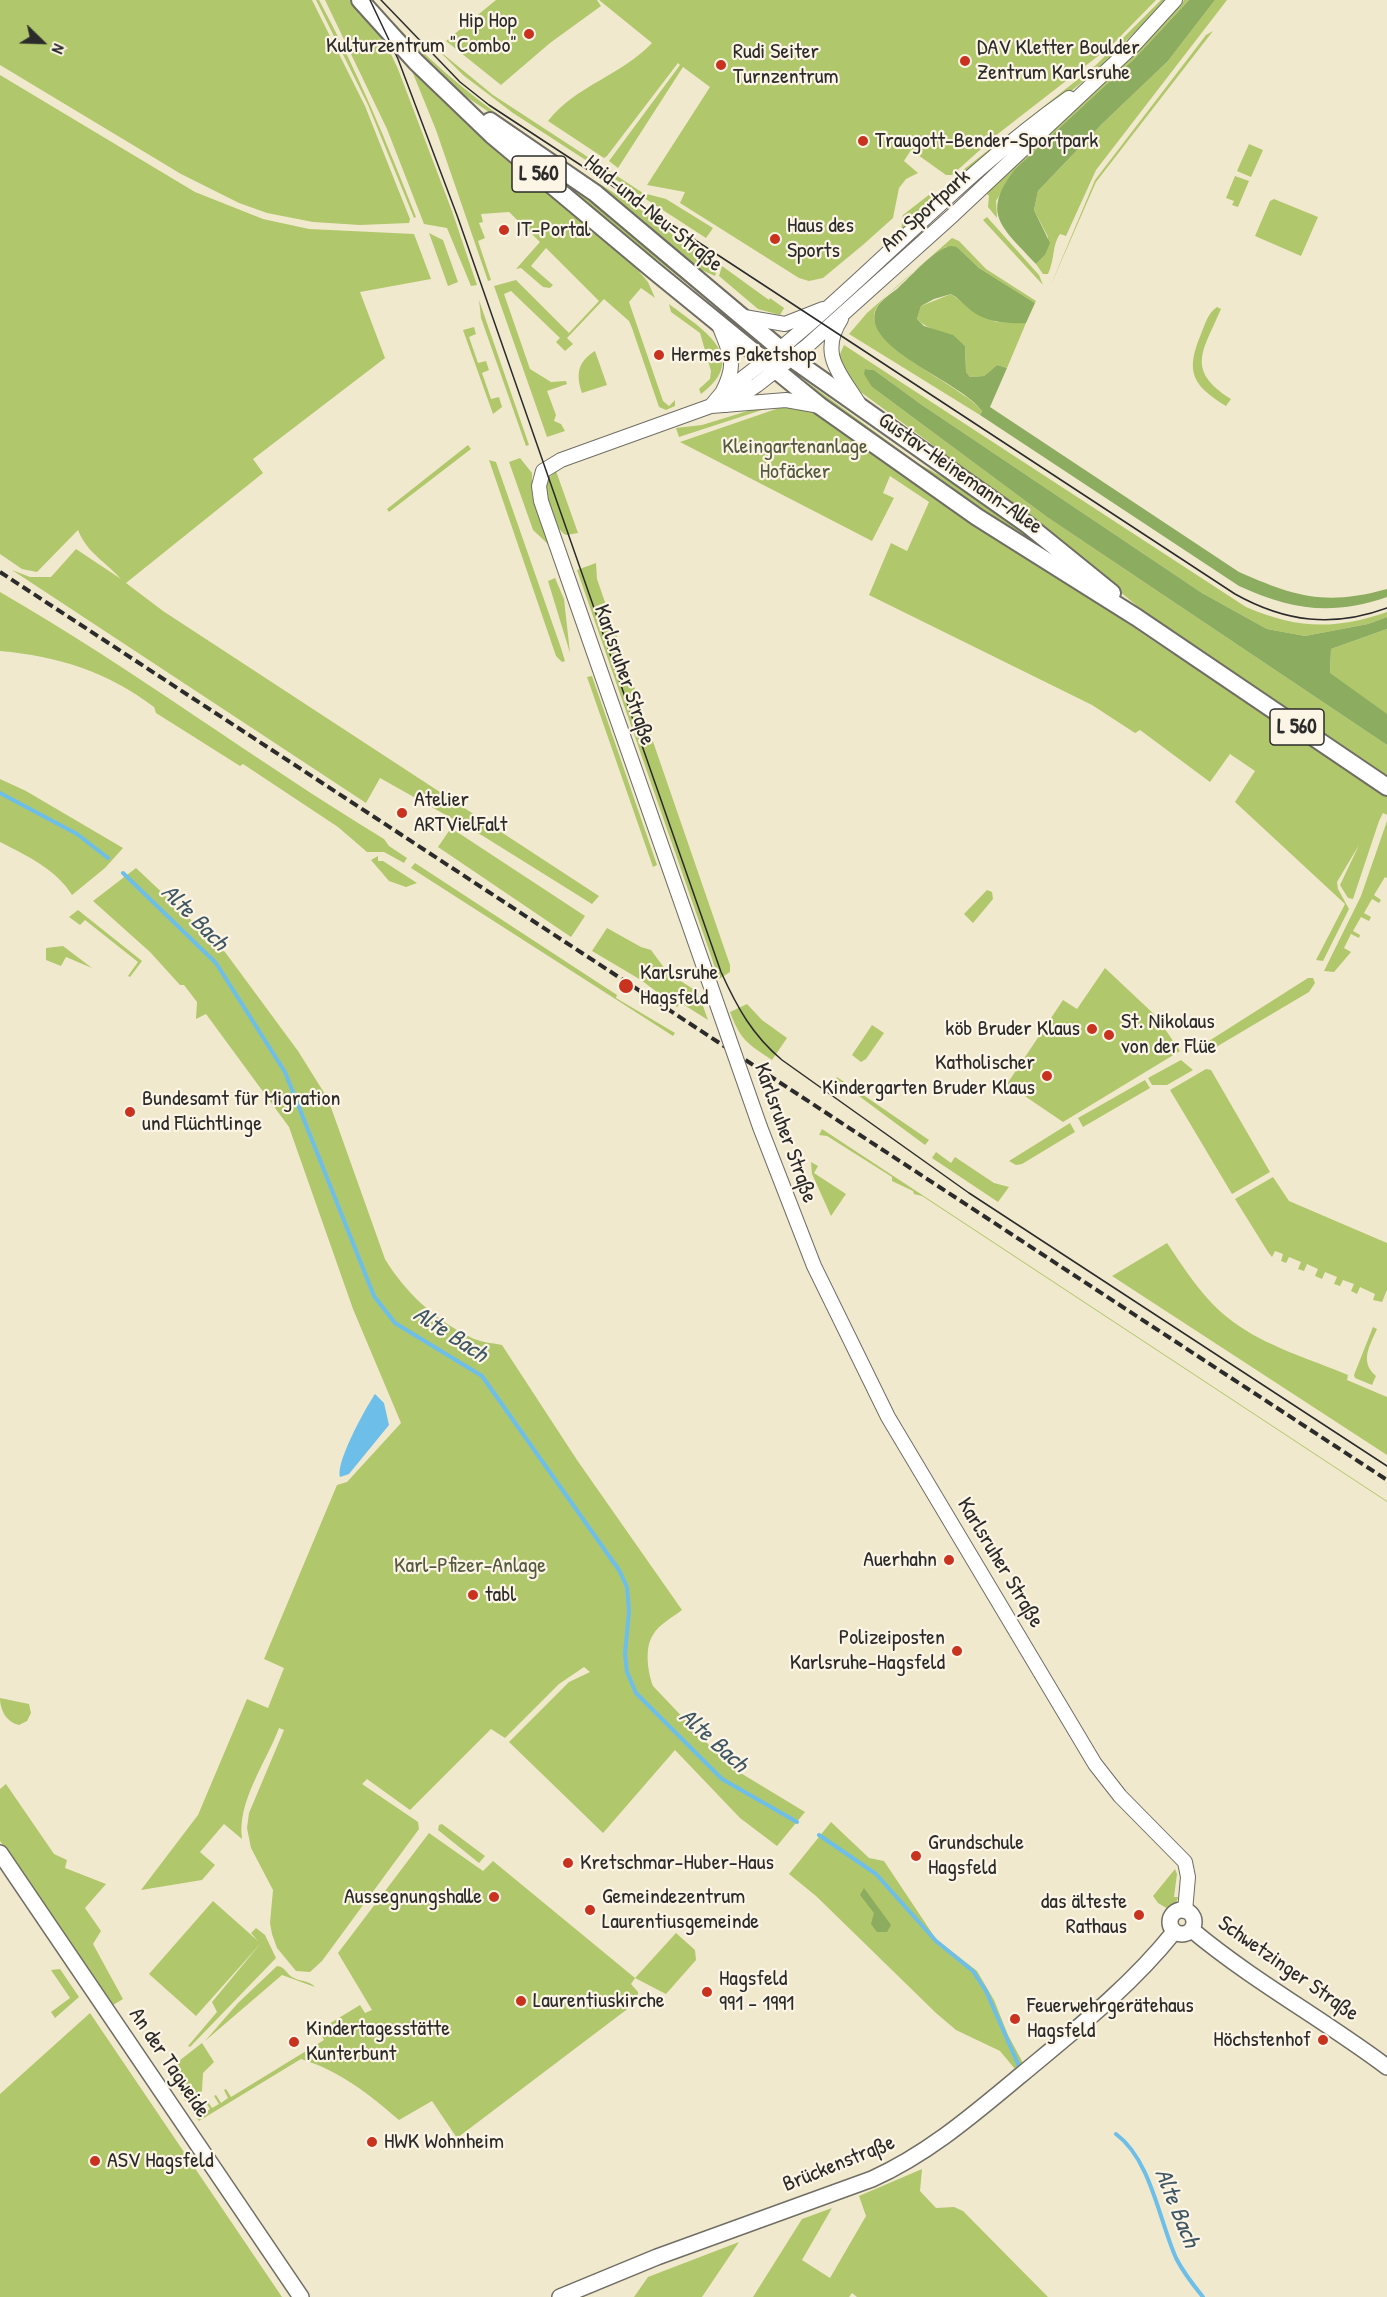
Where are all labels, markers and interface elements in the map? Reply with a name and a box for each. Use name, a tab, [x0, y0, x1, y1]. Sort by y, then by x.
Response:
place label: Hip Hop Kulturzentrum "Combo"	[326, 8, 517, 60]
north arrow	[12, 12, 72, 72]
marker: Hip Hop Kulturzentrum "Combo"	[522, 27, 536, 41]
place label: DAV Kletter Boulder Zentrum Karlsruhe	[977, 35, 1140, 86]
place label: Rudi Seiter Turnzentrum	[733, 39, 838, 90]
text: N	[47, 41, 70, 57]
marker: DAV Kletter Boulder Zentrum Karlsruhe	[958, 54, 972, 68]
marker: Rudi Seiter Turnzentrum	[714, 58, 728, 72]
place label: Traugott-Bender-Sportpark	[875, 128, 1098, 154]
marker: Traugott-Bender-Sportpark	[856, 134, 870, 148]
street label: Haid-und-Neu-Straße	[578, 150, 728, 278]
road number: L 560	[512, 156, 566, 192]
street label: Am Sportpark	[876, 164, 976, 258]
place label: Haus des Sports	[787, 213, 854, 264]
place label: IT-Portal	[516, 217, 590, 243]
marker: IT-Portal	[497, 223, 511, 237]
marker: Haus des Sports	[768, 232, 782, 246]
place label: Hermes Paketshop	[671, 342, 816, 368]
marker: Hermes Paketshop	[652, 348, 666, 362]
street label: Gustav-Heinemann-Allee	[873, 407, 1047, 541]
park label: Kleingartenanlage Hofäcker	[722, 434, 868, 486]
street label: Karlsruher Straße	[588, 601, 660, 749]
road number: L 560	[1270, 709, 1324, 745]
place label: Atelier ARTVielFalt	[414, 787, 507, 838]
marker: Atelier ARTVielFalt	[395, 806, 409, 820]
water label: Alte Bach	[155, 879, 233, 957]
place label: Karlsruhe Hagsfeld	[640, 960, 718, 1011]
marker: Karlsruhe Hagsfeld	[617, 977, 635, 995]
place label: St. Nikolaus von der Flüe	[1121, 1009, 1216, 1060]
place label: köb Bruder Klaus	[945, 1016, 1080, 1042]
marker: köb Bruder Klaus	[1085, 1022, 1099, 1036]
marker: St. Nikolaus von der Flüe	[1102, 1028, 1116, 1042]
place label: Katholischer Kindergarten Bruder Klaus	[822, 1050, 1035, 1102]
street label: Karlsruher Straße	[747, 1059, 823, 1207]
marker: Katholischer Kindergarten Bruder Klaus	[1040, 1069, 1054, 1083]
place label: Bundesamt für Migration und Flüchtlinge	[142, 1086, 340, 1138]
marker: Bundesamt für Migration und Flüchtlinge	[123, 1105, 137, 1119]
water label: Alte Bach	[408, 1300, 492, 1370]
street label: Karlsruher Straße	[951, 1493, 1049, 1633]
place label: Auerhahn	[863, 1547, 937, 1573]
park label: Karl-Pfizer-Anlage	[394, 1553, 546, 1579]
marker: Auerhahn	[942, 1553, 956, 1567]
place label: tabl	[485, 1582, 516, 1608]
marker: tabl	[466, 1588, 480, 1602]
place label: Polizeiposten Karlsruhe-Hagsfeld	[790, 1625, 945, 1676]
marker: Polizeiposten Karlsruhe-Hagsfeld	[950, 1644, 964, 1658]
water label: Alte Bach	[673, 1703, 753, 1779]
place label: Grundschule Hagsfeld	[928, 1830, 1024, 1882]
marker: Grundschule Hagsfeld	[909, 1849, 923, 1863]
place label: Kretschmar-Huber-Haus	[580, 1850, 774, 1876]
marker: Kretschmar-Huber-Haus	[561, 1856, 575, 1870]
place label: Aussegnungshalle	[344, 1884, 482, 1910]
place label: Gemeindezentrum Laurentiusgemeinde	[602, 1884, 759, 1936]
place label: das älteste Rathaus	[1041, 1889, 1127, 1940]
marker: Aussegnungshalle	[487, 1890, 501, 1904]
marker: Gemeindezentrum Laurentiusgemeinde	[583, 1903, 597, 1917]
marker: das älteste Rathaus	[1132, 1908, 1146, 1922]
street label: Schwetzinger Straße	[1212, 1911, 1364, 2027]
place label: Hagsfeld 991 - 1991	[719, 1966, 794, 2018]
marker: Hagsfeld 991 - 1991	[700, 1985, 714, 1999]
place label: Laurentiuskirche	[533, 1988, 665, 2014]
place label: Feuerwehrgerätehaus Hagsfeld	[1027, 1993, 1194, 2044]
marker: Laurentiuskirche	[514, 1994, 528, 2008]
street label: An der Tagweide	[123, 2003, 215, 2123]
marker: Feuerwehrgerätehaus Hagsfeld	[1008, 2012, 1022, 2026]
place label: Kindertagesstätte Kunterbunt	[306, 2016, 450, 2068]
place label: Höchstenhof	[1213, 2027, 1311, 2053]
marker: Höchstenhof	[1316, 2033, 1330, 2047]
marker: Kindertagesstätte Kunterbunt	[287, 2035, 301, 2049]
place label: HWK Wohnheim	[384, 2129, 504, 2155]
street label: Brückenstraße	[779, 2130, 899, 2198]
marker: HWK Wohnheim	[365, 2135, 379, 2149]
place label: ASV Hagsfeld	[107, 2148, 214, 2174]
marker: ASV Hagsfeld	[88, 2154, 102, 2168]
water label: Alte Bach	[1147, 2164, 1205, 2252]

